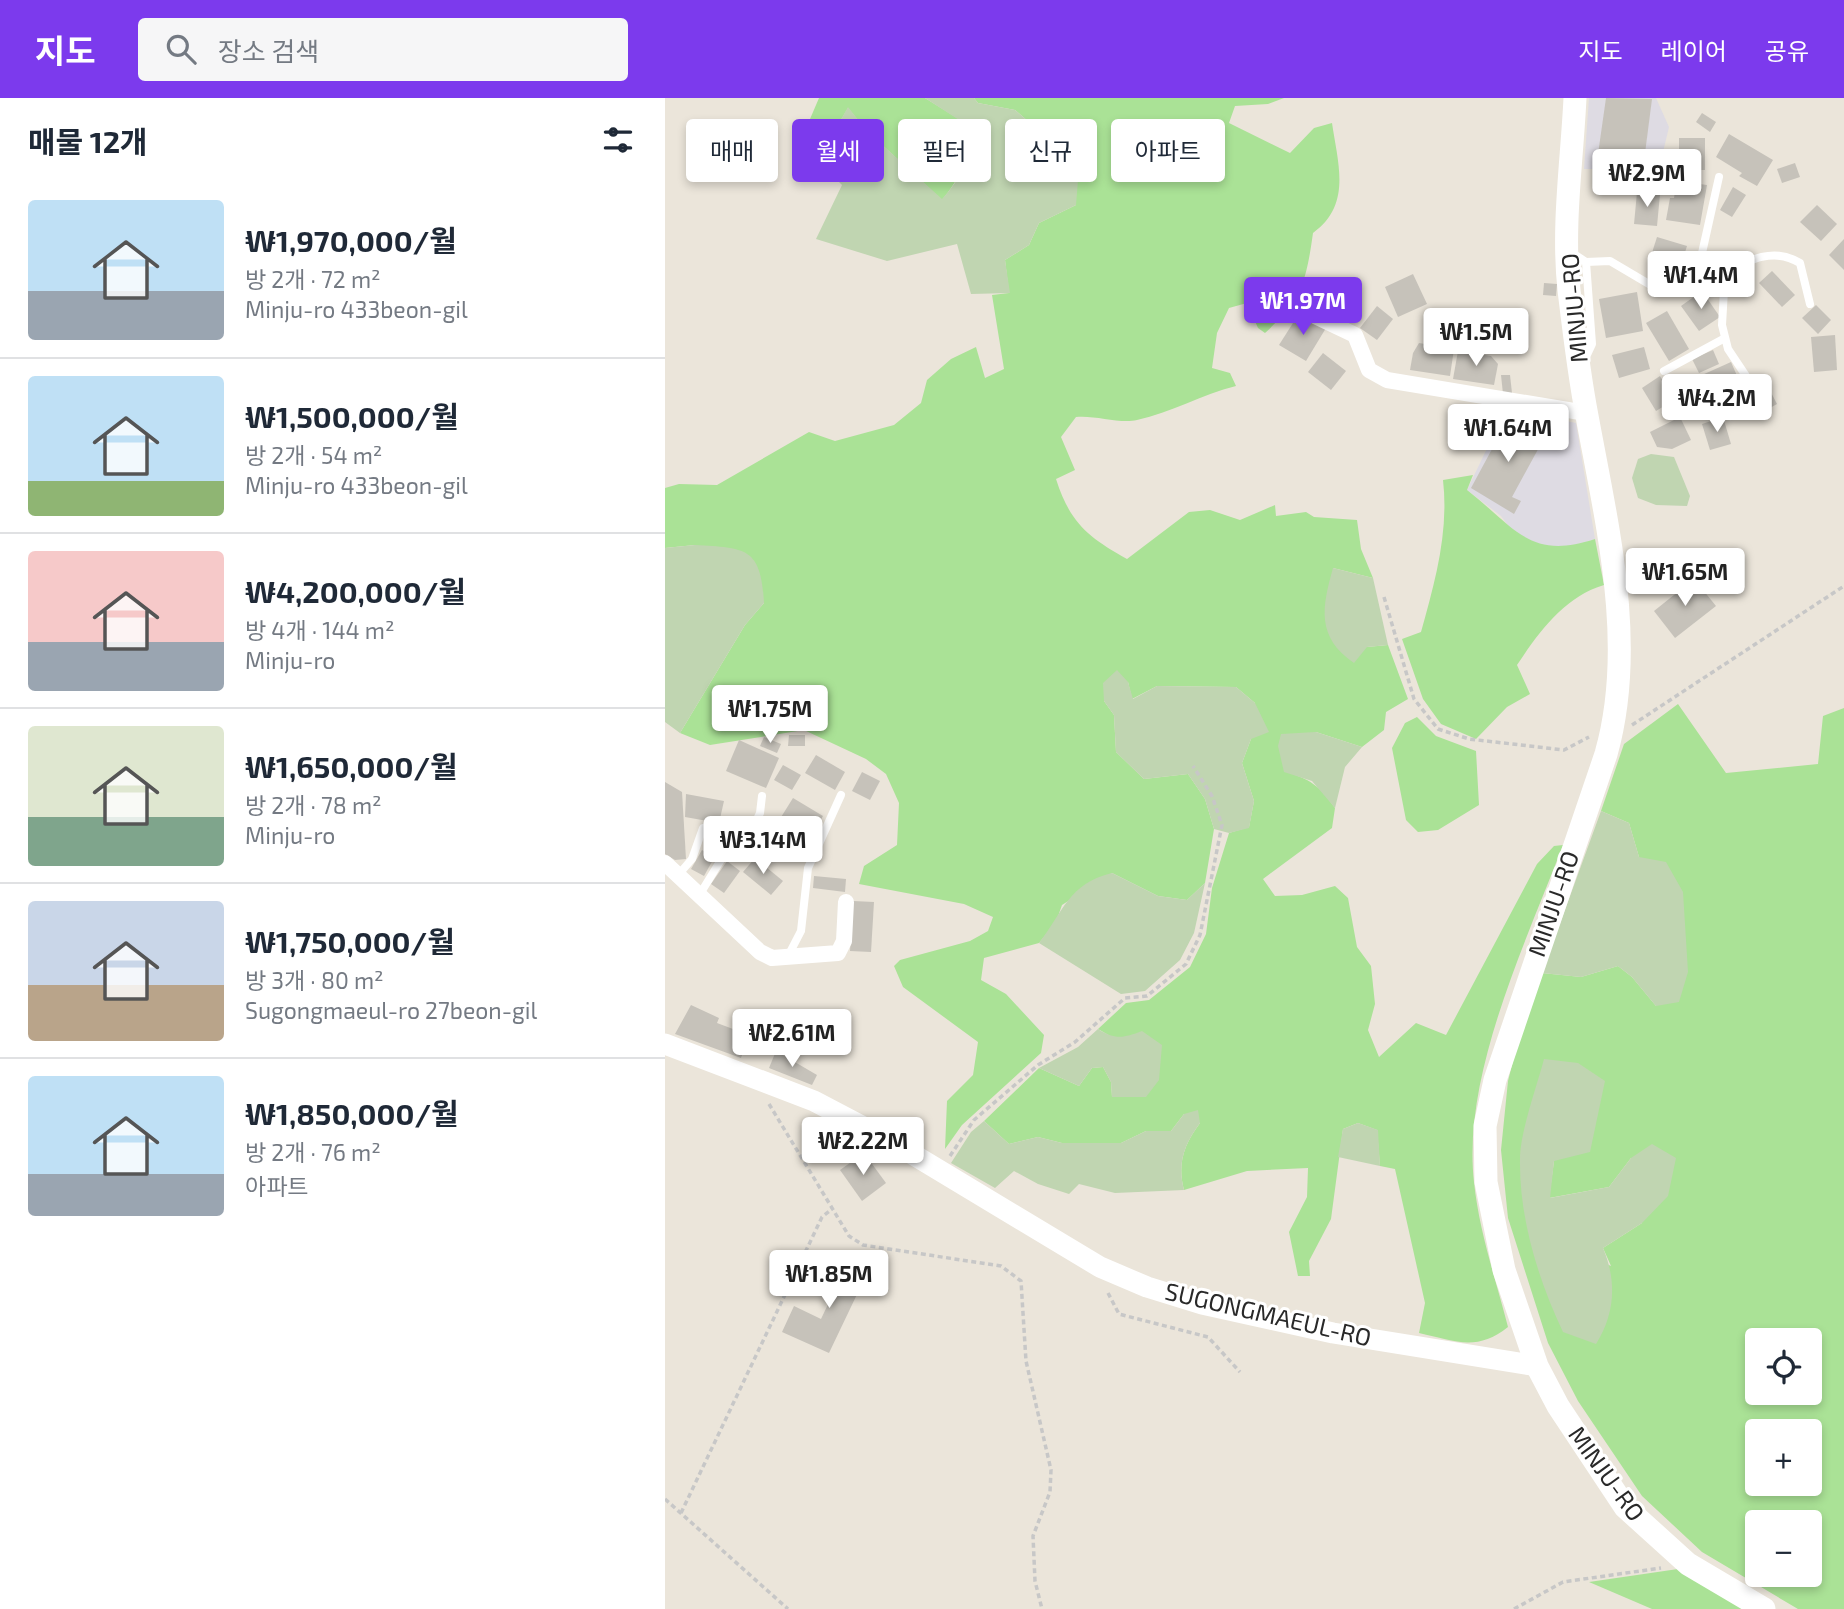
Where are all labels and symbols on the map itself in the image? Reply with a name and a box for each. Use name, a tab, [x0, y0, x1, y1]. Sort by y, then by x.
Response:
pin: ₩2.9M	[1598, 150, 1696, 209]
street label: MINJU-RO	[1554, 252, 1593, 364]
pin: ₩1.4M	[1652, 252, 1750, 311]
pin: ₩1.97M	[1246, 278, 1360, 337]
pin: ₩1.5M	[1427, 308, 1525, 368]
pin: ₩4.2M	[1668, 374, 1766, 434]
pin: ₩1.64M	[1451, 404, 1565, 464]
pin: ₩1.65M	[1628, 548, 1742, 608]
pin: ₩1.75M	[713, 686, 827, 745]
pin: ₩3.14M	[706, 816, 820, 876]
street label: MINJU-RO	[1521, 847, 1584, 960]
pin: ₩2.61M	[735, 1010, 849, 1069]
pin: ₩2.22M	[806, 1118, 920, 1177]
pin: ₩1.85M	[772, 1250, 886, 1310]
street label: SUGONGMAEUL-RO	[1162, 1276, 1374, 1351]
street label: MINJU-RO	[1563, 1420, 1651, 1526]

